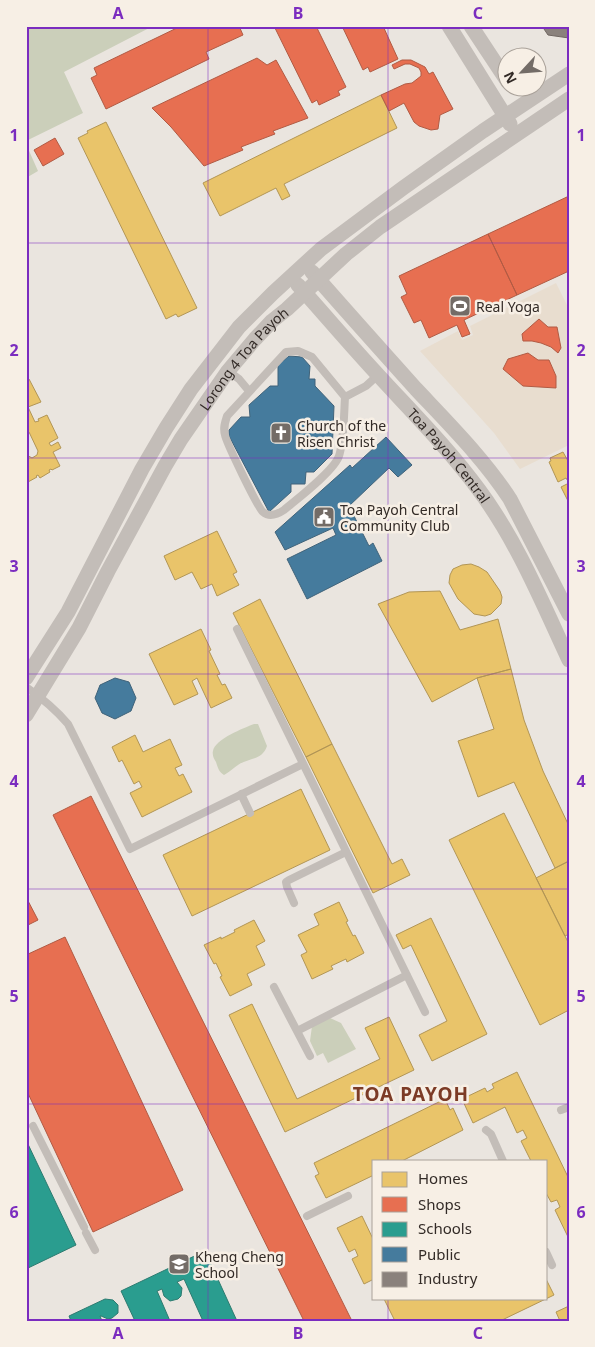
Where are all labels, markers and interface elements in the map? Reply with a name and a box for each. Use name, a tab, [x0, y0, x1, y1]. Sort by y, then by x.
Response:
text: A	[112, 2, 124, 24]
text: B	[293, 2, 303, 24]
text: C	[473, 2, 483, 24]
north arrow	[498, 48, 548, 98]
text: N	[499, 69, 521, 87]
text: 1	[9, 124, 19, 146]
text: 1	[576, 124, 586, 146]
sports icon: Real Yoga	[448, 294, 472, 318]
place label: Real Yoga	[476, 297, 540, 316]
street label: Lorong 4 Toa Payoh	[194, 302, 292, 414]
text: 2	[9, 339, 19, 361]
text: 2	[576, 339, 586, 361]
street label: Toa Payoh Central	[404, 404, 495, 507]
place label: Church of the Risen Christ	[297, 416, 386, 451]
church icon: Church of the Risen Christ	[269, 421, 293, 445]
place label: Toa Payoh Central Community Club	[340, 500, 458, 535]
public building icon: Toa Payoh Central Community Club	[312, 505, 336, 529]
text: 3	[9, 555, 19, 577]
text: 3	[576, 555, 586, 577]
text: 4	[9, 770, 19, 792]
text: 4	[576, 770, 586, 792]
text: 5	[9, 985, 19, 1007]
text: 5	[576, 985, 586, 1007]
district label: TOA PAYOH	[353, 1081, 469, 1107]
legend	[372, 1160, 548, 1300]
text: Homes	[418, 1168, 468, 1188]
text: Shops	[418, 1194, 461, 1214]
text: 6	[9, 1201, 19, 1223]
text: 6	[576, 1201, 586, 1223]
text: Schools	[418, 1218, 472, 1238]
text: Public	[418, 1244, 461, 1264]
place label: Kheng Cheng School	[195, 1247, 284, 1282]
school or university icon: Kheng Cheng School	[167, 1252, 191, 1276]
text: Industry	[418, 1268, 478, 1288]
text: A	[112, 1322, 124, 1344]
text: B	[293, 1322, 303, 1344]
text: C	[473, 1322, 483, 1344]

